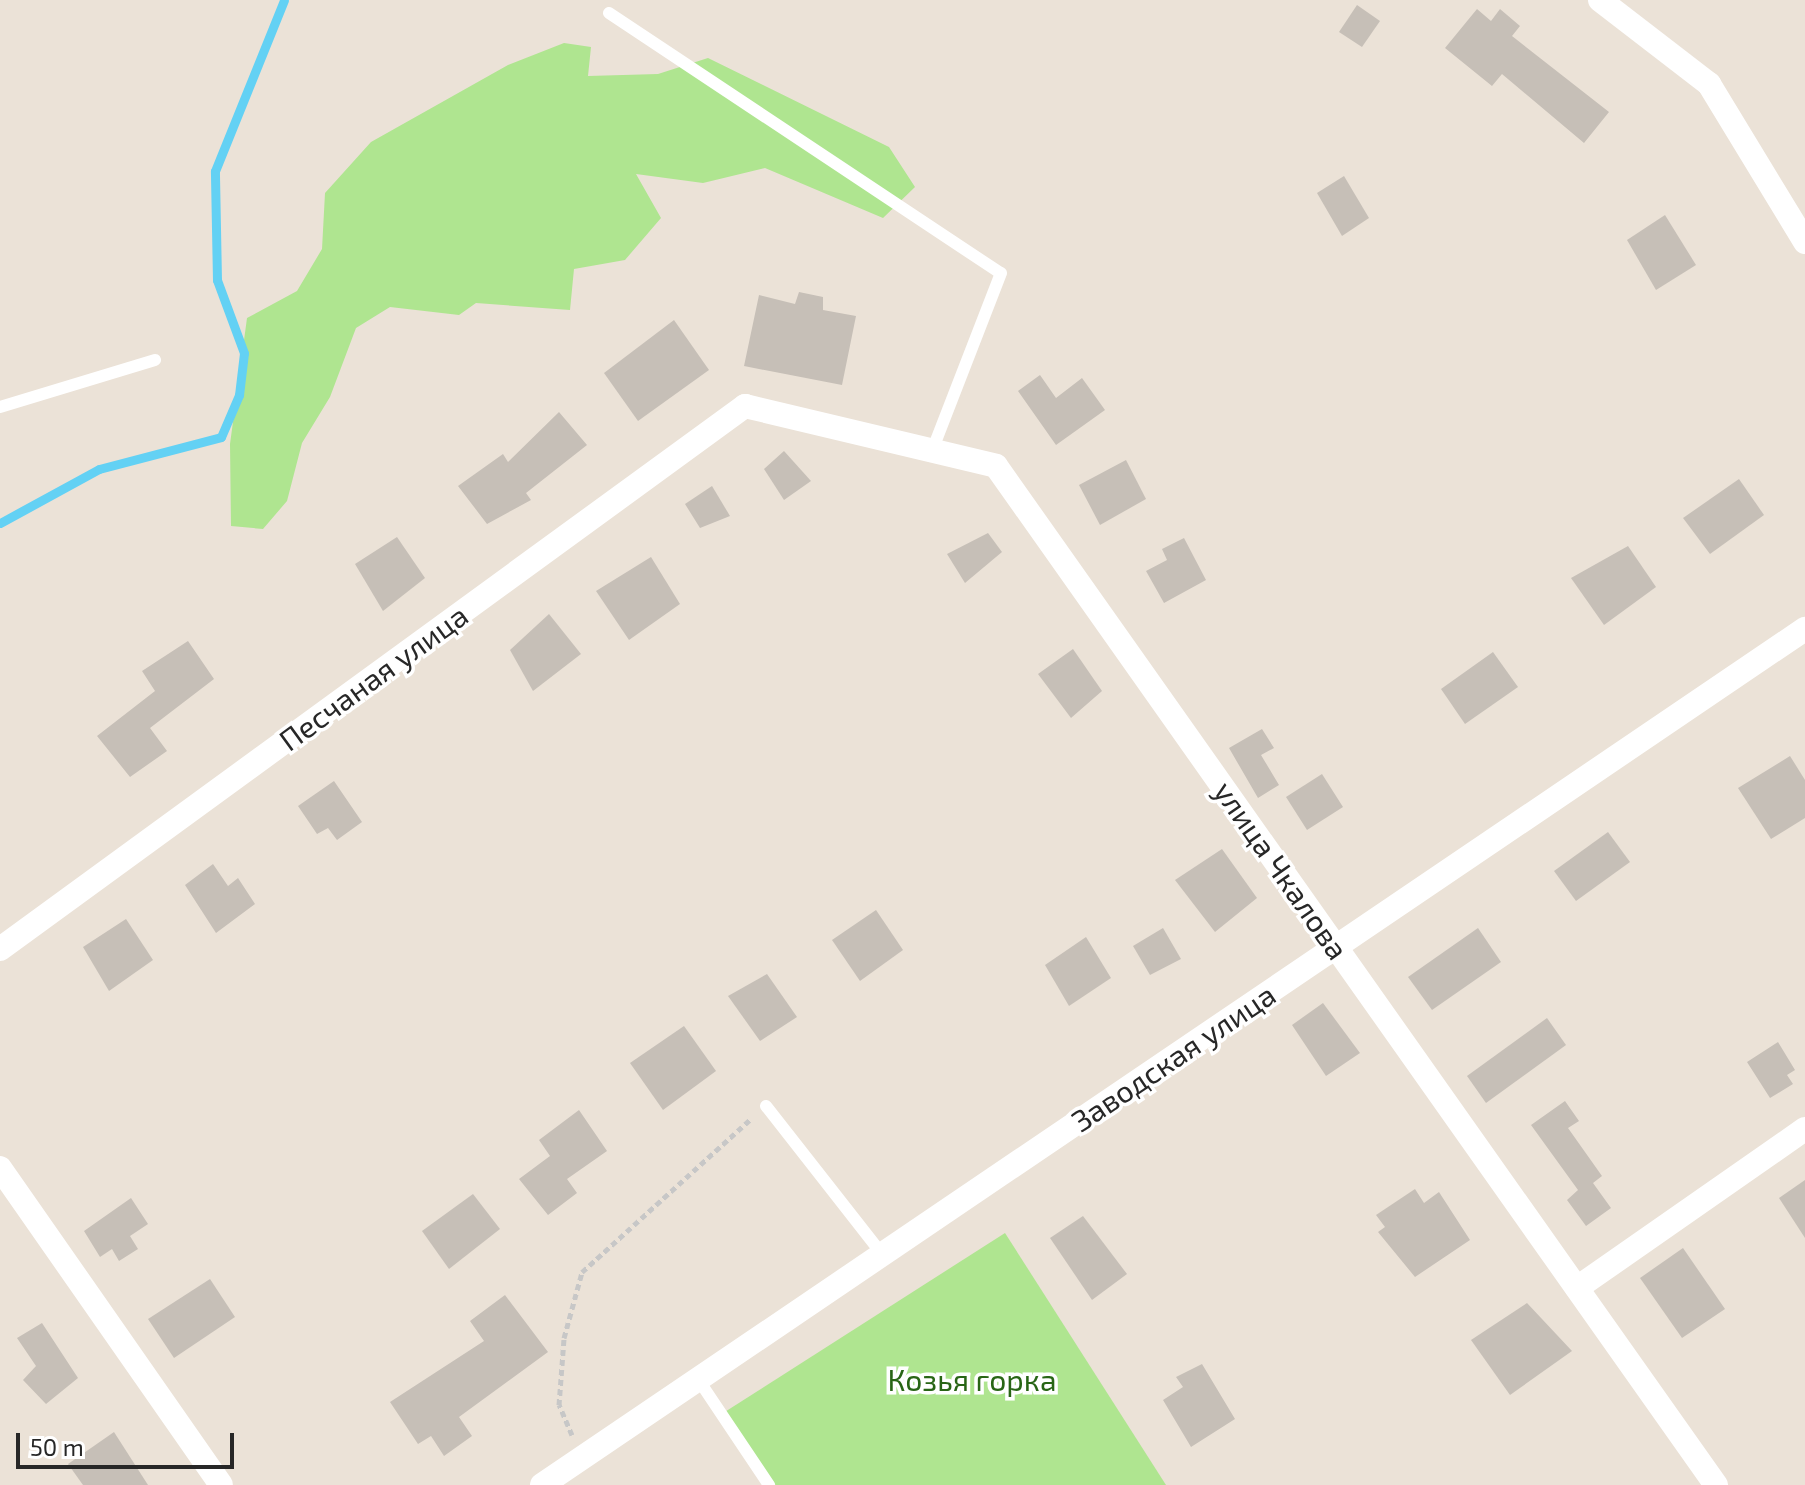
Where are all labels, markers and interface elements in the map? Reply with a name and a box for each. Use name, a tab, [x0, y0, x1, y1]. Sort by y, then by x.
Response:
street label: Песчаная улица	[272, 597, 474, 757]
street label: улица Чкалова	[1207, 774, 1357, 966]
street label: Заводская улица	[1064, 976, 1282, 1138]
park label: Козья горка	[888, 1361, 1056, 1397]
scale bar	[20, 1417, 238, 1467]
text: 50 m	[30, 1432, 84, 1461]

